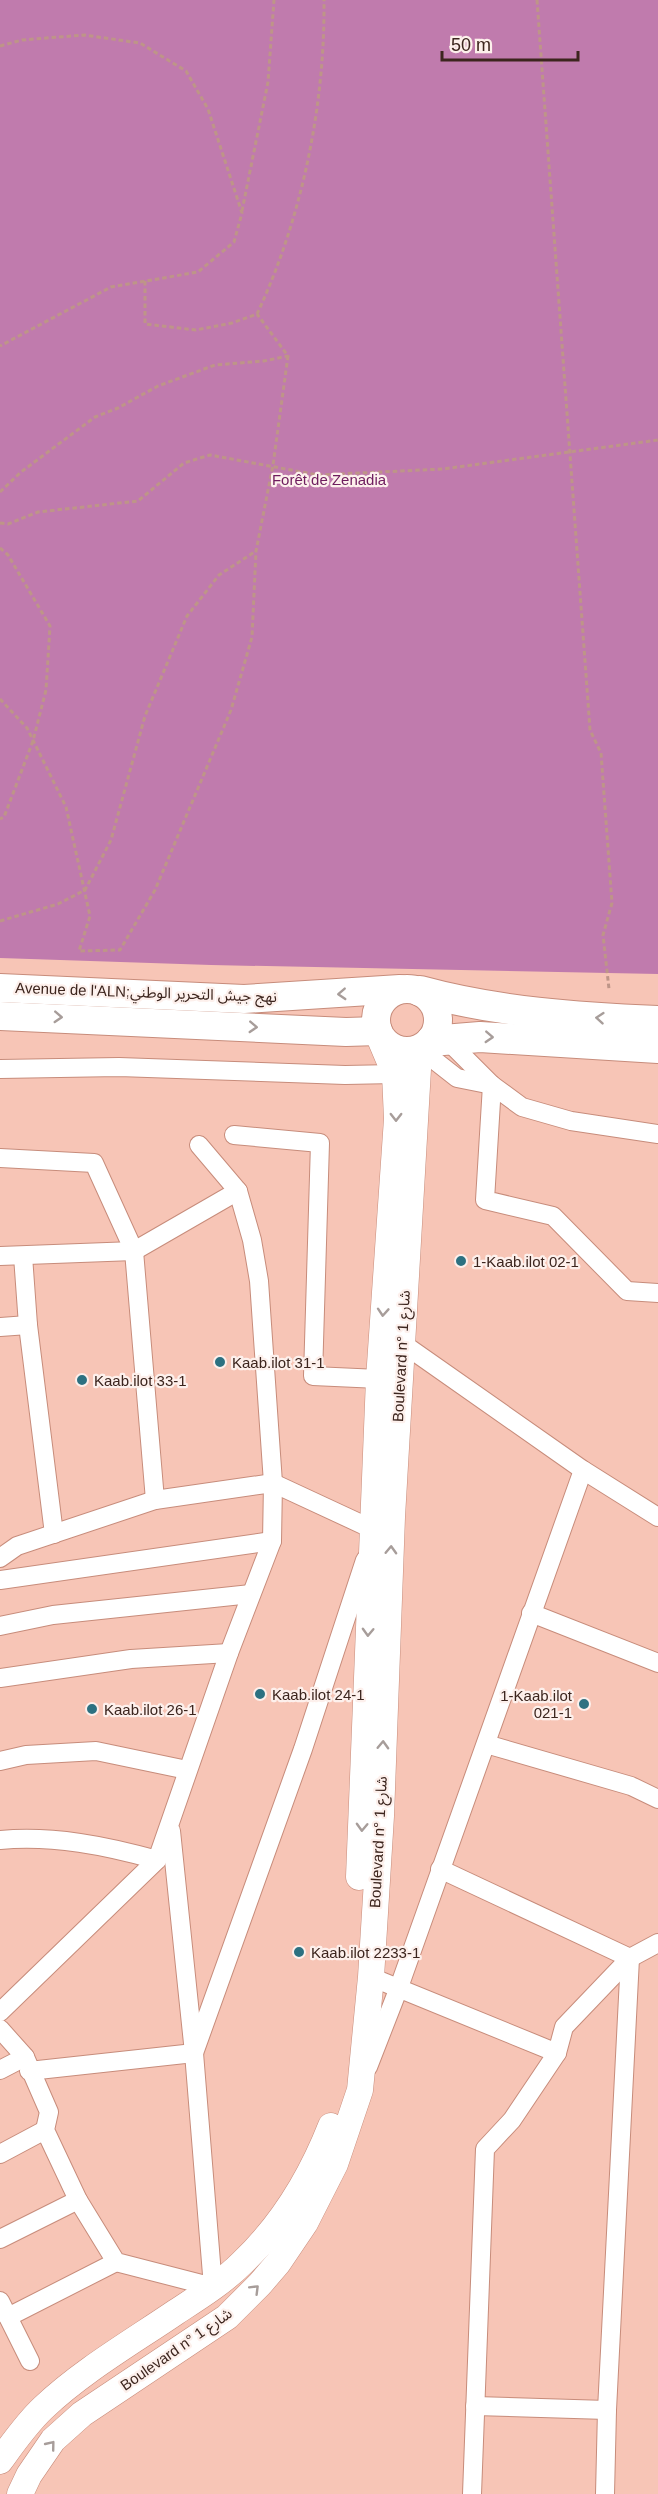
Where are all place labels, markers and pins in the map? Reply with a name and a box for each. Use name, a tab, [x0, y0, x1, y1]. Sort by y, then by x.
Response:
place label: 1-Kaab.ilot 02-1	[473, 1253, 579, 1270]
marker: 1-Kaab.ilot 02-1	[454, 1254, 468, 1268]
place label: Kaab.ilot 31-1	[232, 1354, 325, 1371]
marker: Kaab.ilot 31-1	[213, 1355, 227, 1369]
place label: Kaab.ilot 33-1	[94, 1372, 187, 1389]
marker: Kaab.ilot 33-1	[75, 1373, 89, 1387]
place label: Kaab.ilot 24-1	[272, 1686, 365, 1703]
marker: Kaab.ilot 24-1	[253, 1687, 267, 1701]
place label: 1-Kaab.ilot 021-1	[500, 1687, 573, 1721]
marker: 1-Kaab.ilot 021-1	[577, 1697, 591, 1711]
place label: Kaab.ilot 26-1	[104, 1701, 197, 1718]
marker: Kaab.ilot 26-1	[85, 1702, 99, 1716]
place label: Kaab.ilot 2233-1	[311, 1944, 420, 1961]
marker: Kaab.ilot 2233-1	[292, 1945, 306, 1959]

